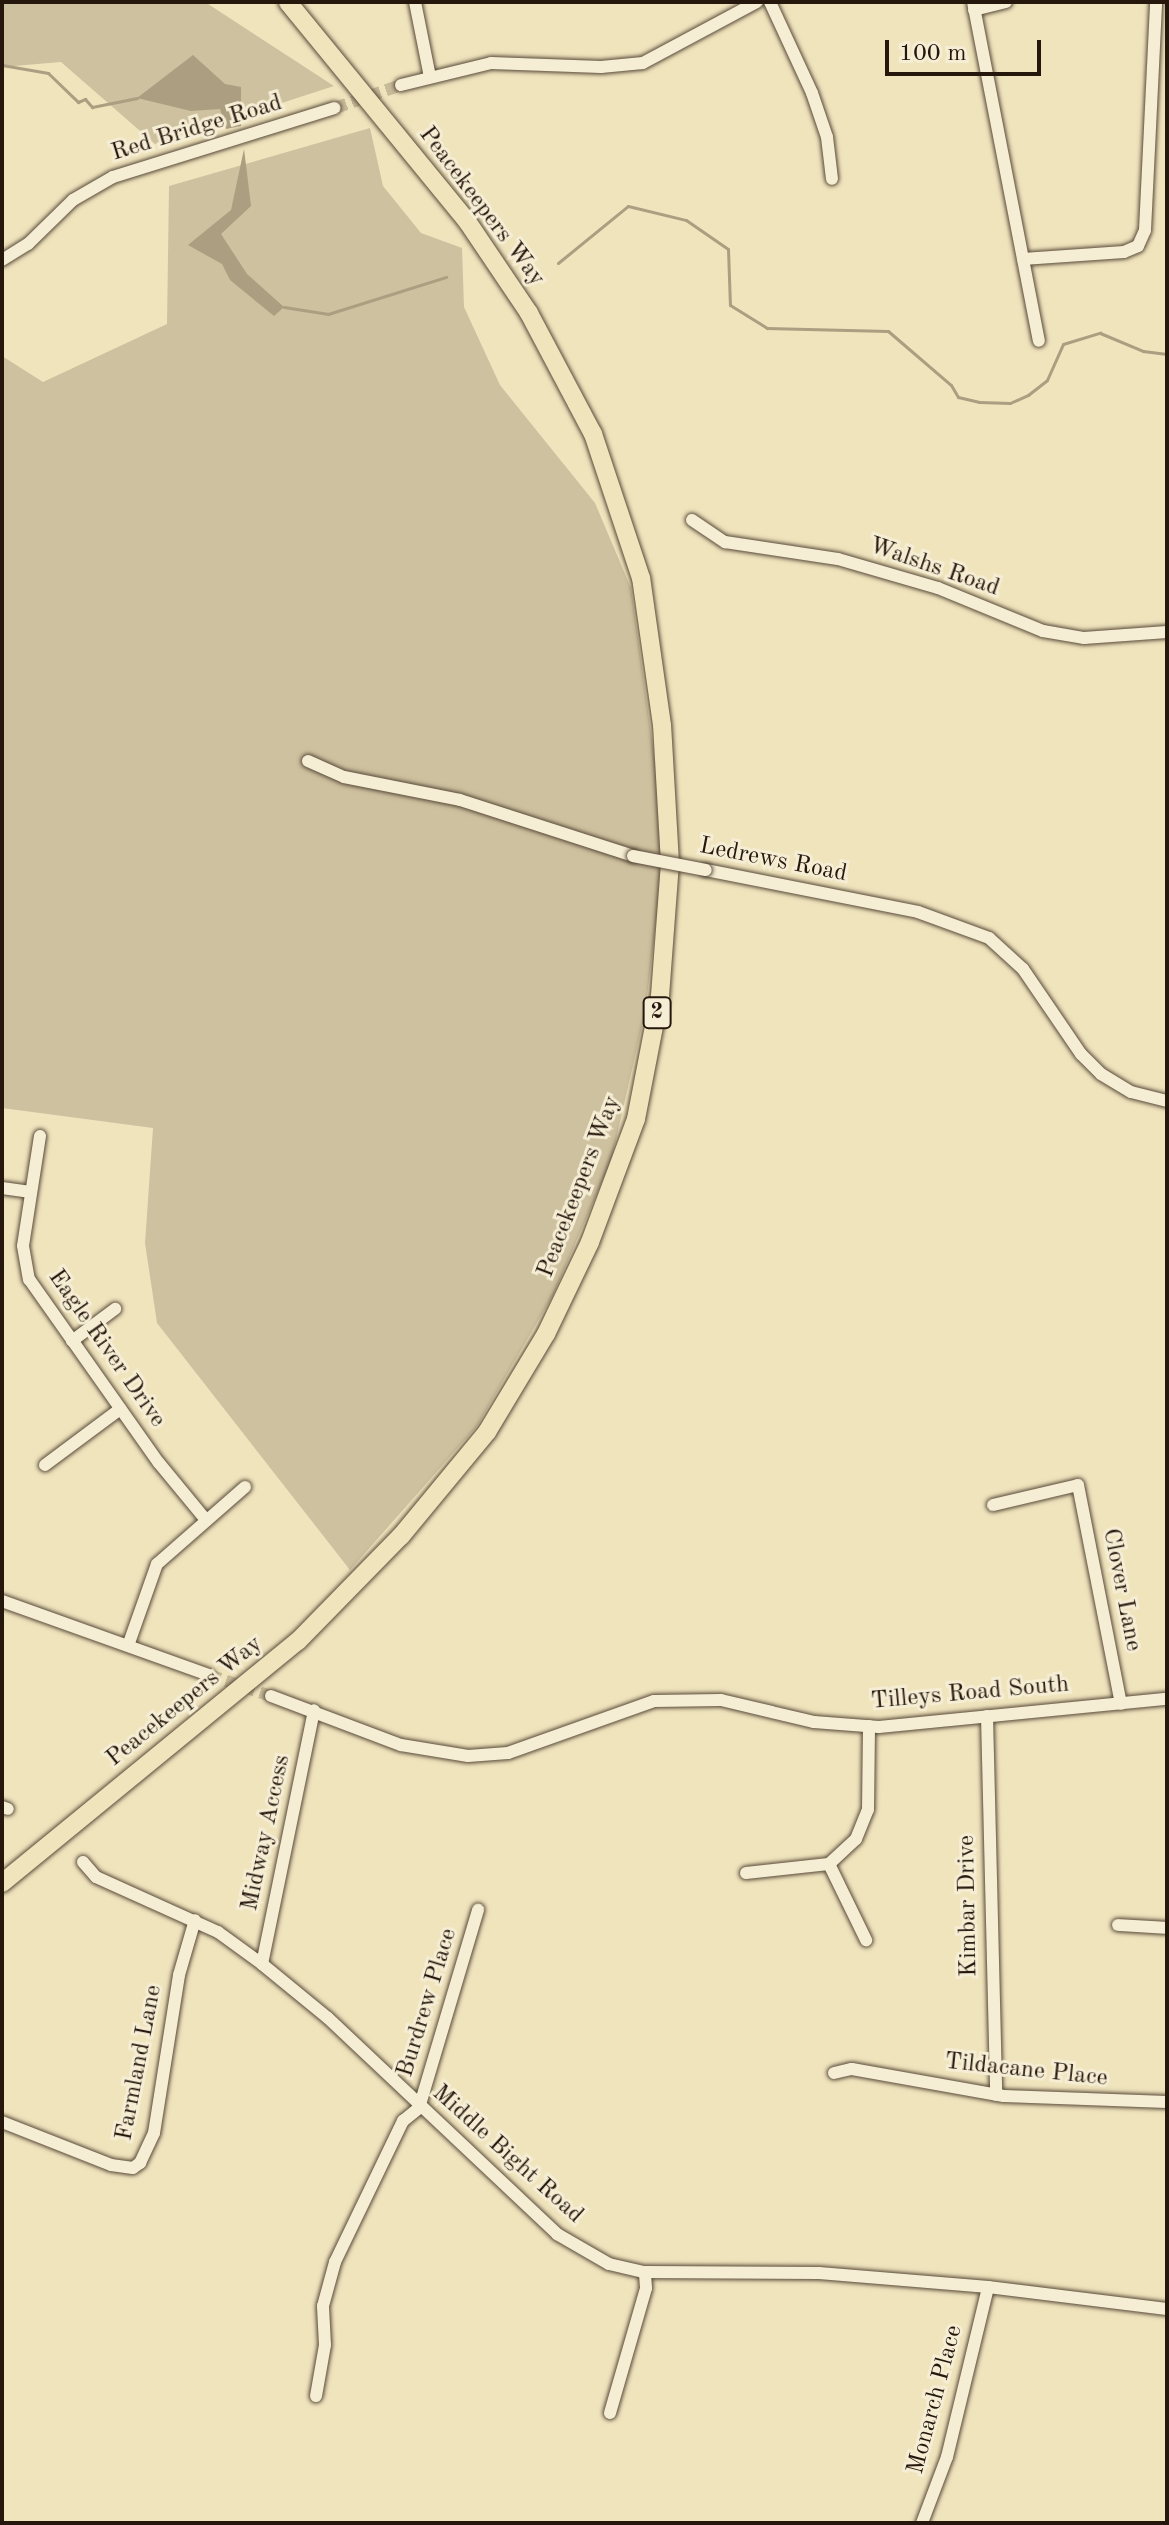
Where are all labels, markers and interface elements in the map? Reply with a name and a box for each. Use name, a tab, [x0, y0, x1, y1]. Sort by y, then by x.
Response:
scale bar	[889, 24, 1045, 74]
text: 100 m	[899, 42, 967, 66]
street label: Red Bridge Road	[108, 89, 286, 169]
street label: Peacekeepers Way	[412, 122, 550, 292]
street label: Walshs Road	[865, 532, 1003, 604]
street label: Ledrews Road	[697, 833, 849, 889]
road number: 2	[641, 995, 673, 1031]
street label: Peacekeepers Way	[532, 1092, 628, 1282]
street label: Eagle River Drive	[41, 1265, 171, 1433]
street label: Clover Lane	[1095, 1526, 1147, 1654]
street label: Peacekeepers Way	[101, 1630, 269, 1774]
street label: Tilleys Road South	[870, 1671, 1070, 1717]
street label: Midway Access	[236, 1752, 298, 1914]
street label: Kimbar Drive	[953, 1835, 985, 1977]
street label: Burdrew Place	[392, 1925, 464, 2081]
street label: Farmland Lane	[111, 1983, 169, 2143]
street label: Tildacane Place	[943, 2048, 1109, 2094]
street label: Middle Bight Road	[425, 2080, 589, 2230]
street label: Monarch Place	[902, 2322, 970, 2478]

